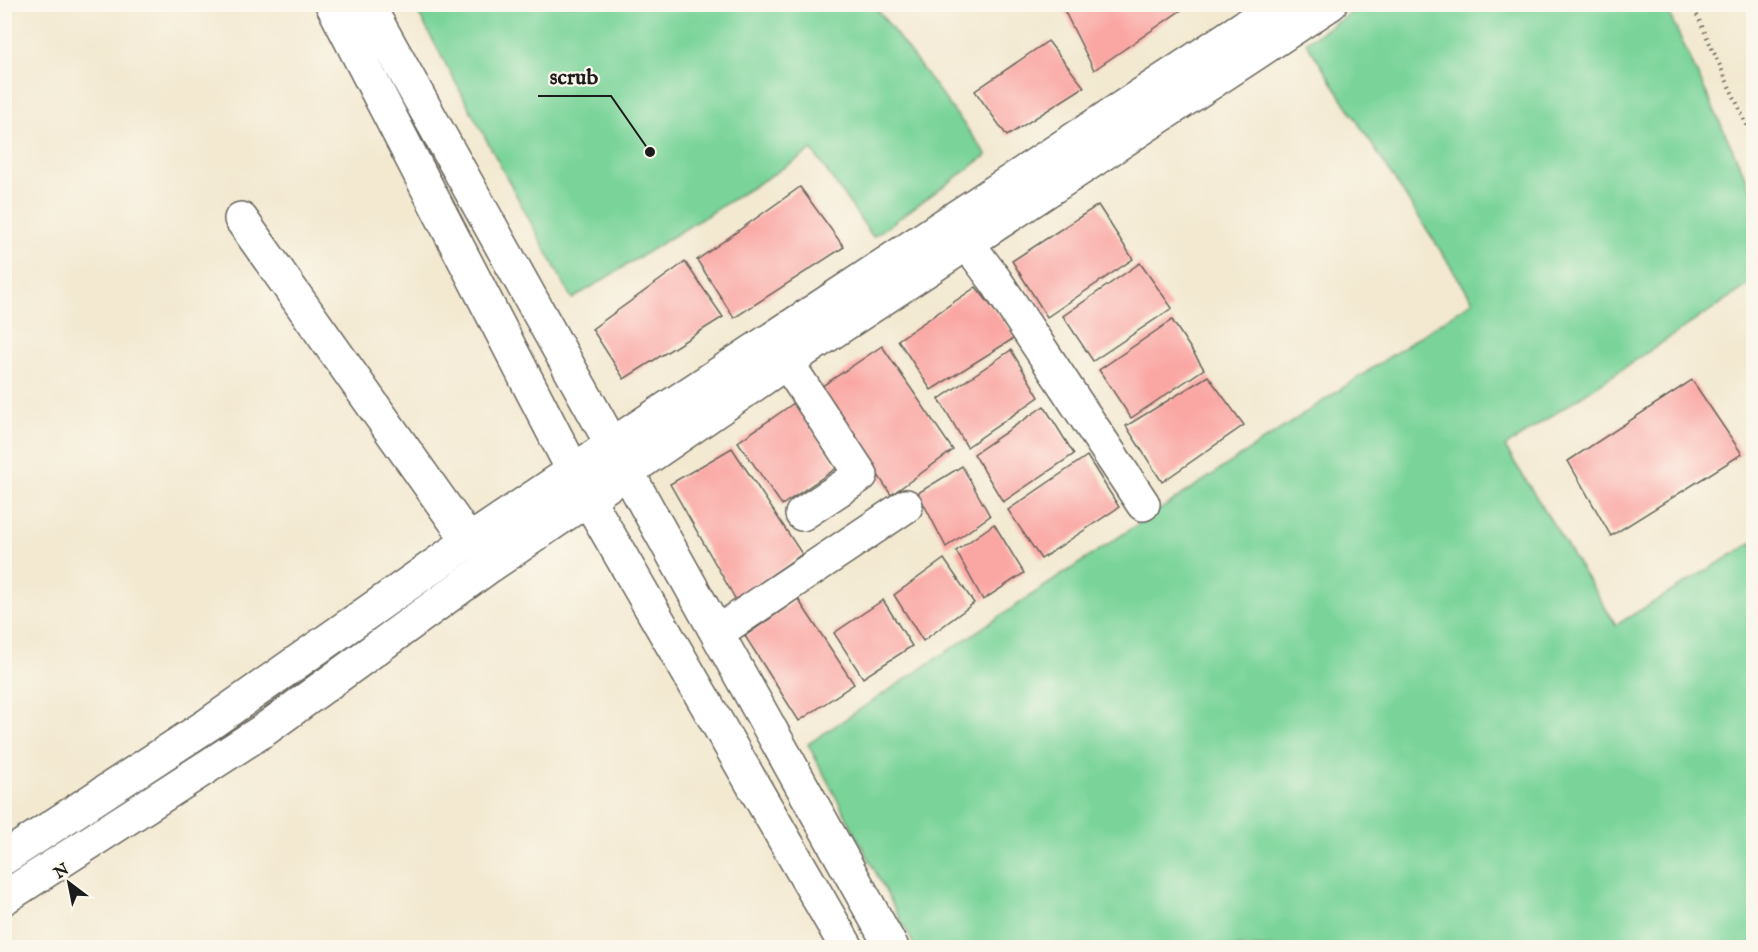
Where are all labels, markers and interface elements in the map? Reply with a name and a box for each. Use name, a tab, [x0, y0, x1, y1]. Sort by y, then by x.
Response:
callout: scrub	[538, 56, 611, 96]
text: scrub	[550, 64, 598, 92]
north arrow	[39, 853, 99, 913]
text: N	[50, 860, 73, 885]

